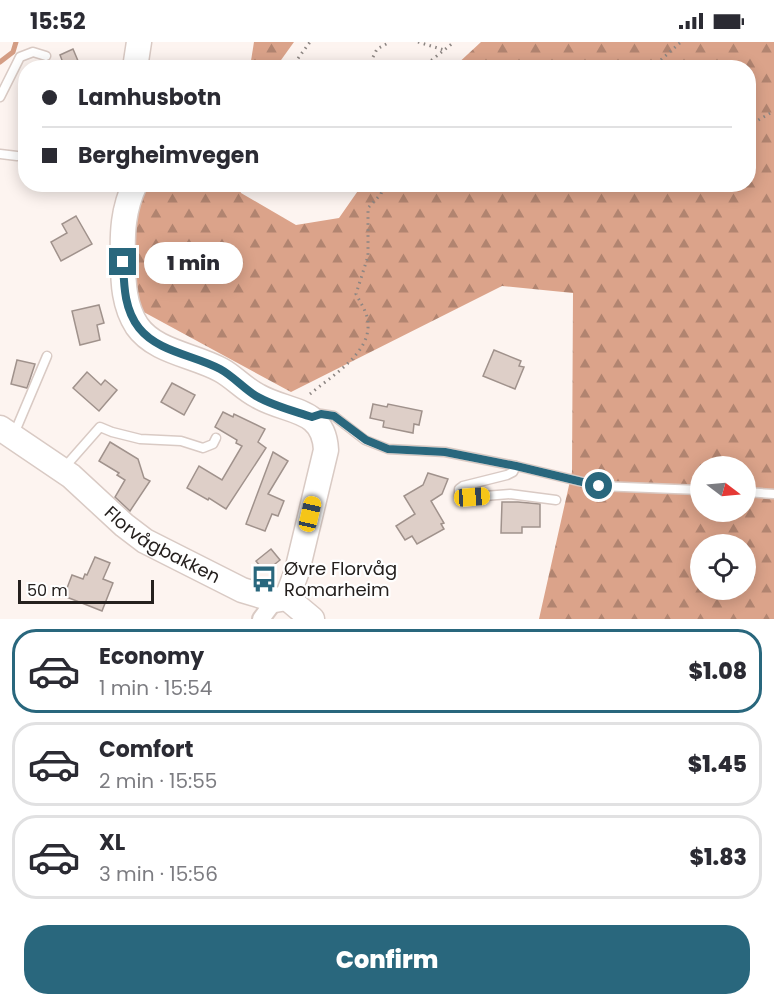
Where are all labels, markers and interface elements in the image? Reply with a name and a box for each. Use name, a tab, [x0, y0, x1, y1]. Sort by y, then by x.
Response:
text: 15:52	[30, 6, 86, 37]
text: Lamhusbotn	[78, 82, 221, 113]
text: Bergheimvegen	[78, 140, 259, 171]
callout: 1 min	[144, 241, 243, 283]
route end	[109, 248, 136, 275]
text: 1 min	[167, 249, 220, 277]
north arrow	[690, 456, 756, 522]
map controls	[690, 456, 756, 600]
route start	[585, 472, 612, 499]
car	[453, 487, 491, 507]
car	[297, 494, 323, 534]
street label: Florvågbakken	[99, 500, 225, 589]
button: locate	[690, 534, 756, 600]
place label: Øvre Florvåg Romarheim	[284, 556, 397, 602]
bus stop icon: Øvre Florvåg Romarheim	[249, 564, 279, 594]
scale bar	[18, 577, 154, 604]
text: 50 m	[27, 579, 68, 602]
text: Economy	[99, 641, 204, 672]
icon: car	[27, 644, 81, 698]
text: $1.08	[689, 656, 747, 687]
text: 1 min · 15:54	[99, 674, 212, 702]
text: Comfort	[99, 734, 193, 765]
icon: car	[27, 737, 81, 791]
text: $1.45	[688, 749, 747, 780]
text: 2 min · 15:55	[99, 767, 217, 795]
text: XL	[99, 827, 125, 858]
icon: car	[27, 830, 81, 884]
text: $1.83	[690, 842, 747, 873]
text: 3 min · 15:56	[99, 860, 218, 888]
button: Confirm	[24, 925, 750, 994]

